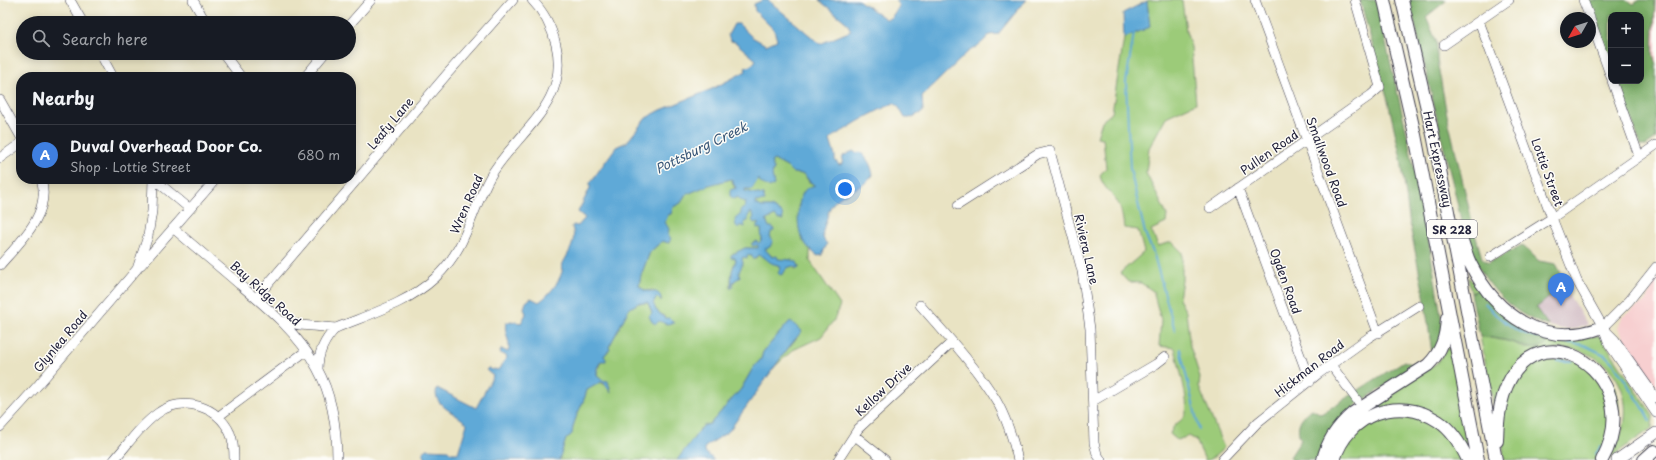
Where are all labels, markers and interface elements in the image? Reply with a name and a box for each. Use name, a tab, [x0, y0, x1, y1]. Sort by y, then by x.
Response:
north arrow	[1560, 12, 1596, 48]
map controls	[1608, 12, 1644, 84]
button: +	[1608, 12, 1644, 48]
search box	[16, 16, 356, 60]
icon: search	[30, 27, 52, 49]
text: Search here	[62, 27, 148, 50]
button: −	[1608, 48, 1644, 84]
text: Nearby	[32, 85, 94, 111]
street label: Leafy Lane	[363, 93, 417, 153]
street label: Hart Expressway	[1419, 109, 1457, 209]
street label: Smallwood Road	[1302, 114, 1352, 210]
water label: Pottsburg Creek	[652, 116, 751, 178]
street label: Pullen Road	[1236, 125, 1302, 179]
text: Duval Overhead Door Co.	[70, 134, 262, 157]
street label: Lottie Street	[1527, 135, 1569, 209]
text: A	[40, 145, 50, 164]
text: 680 m	[297, 145, 340, 164]
text: Shop · Lottie Street	[70, 157, 190, 176]
street label: Wren Road	[445, 171, 487, 237]
your location	[835, 179, 855, 199]
street label: Riviera Lane	[1070, 212, 1104, 286]
road number: SR 228	[1427, 220, 1477, 238]
street label: Ogden Road	[1266, 246, 1306, 316]
street label: Bay Ridge Road	[227, 256, 305, 330]
pin: A	[1548, 273, 1574, 306]
street label: Glynlea Road	[29, 306, 91, 376]
street label: Hickman Road	[1270, 335, 1348, 401]
street label: Kellow Drive	[851, 358, 916, 420]

